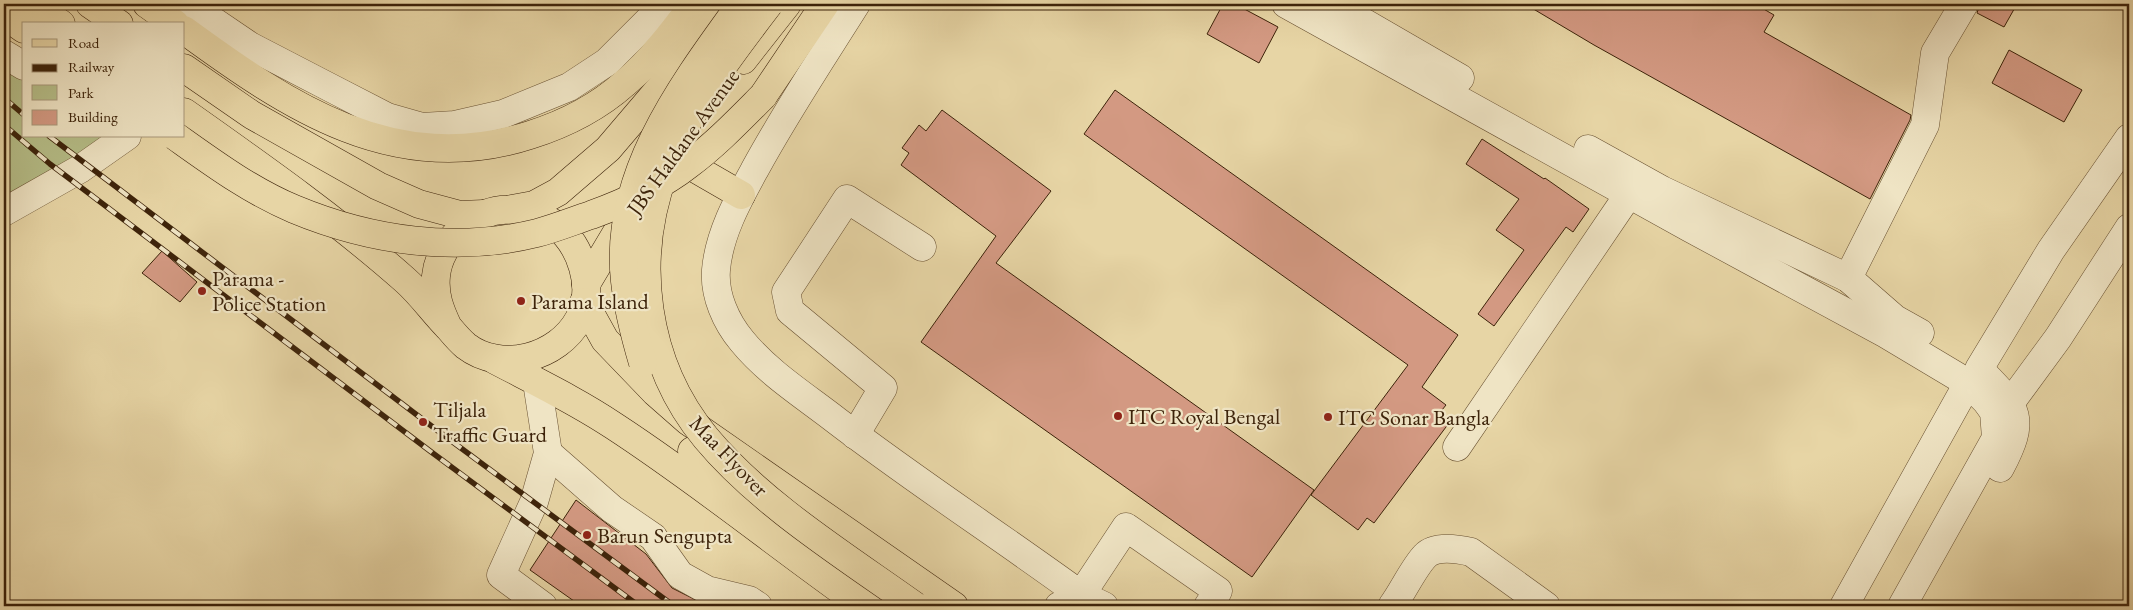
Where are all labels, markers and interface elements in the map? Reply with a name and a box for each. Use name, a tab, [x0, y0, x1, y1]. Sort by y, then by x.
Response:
legend	[22, 22, 185, 138]
text: Road	[68, 33, 100, 52]
text: Railway	[68, 57, 115, 76]
street label: JBS Haldane Avenue	[619, 63, 746, 223]
text: Park	[68, 83, 95, 102]
text: Building	[68, 107, 118, 126]
place label: Parama - Police Station	[212, 264, 327, 318]
marker: Parama - Police Station	[196, 285, 208, 297]
place label: Parama Island	[531, 287, 650, 316]
marker: Parama Island	[515, 295, 527, 307]
place label: Tiljala Traffic Guard	[433, 395, 548, 449]
place label: ITC Royal Bengal	[1128, 402, 1280, 431]
place label: ITC Sonar Bangla	[1338, 403, 1490, 432]
street label: Maa Flyover	[683, 409, 775, 503]
marker: ITC Royal Bengal	[1112, 410, 1124, 422]
marker: ITC Sonar Bangla	[1322, 411, 1334, 423]
marker: Tiljala Traffic Guard	[417, 416, 429, 428]
place label: Barun Sengupta	[597, 521, 733, 550]
marker: Barun Sengupta	[581, 529, 593, 541]

